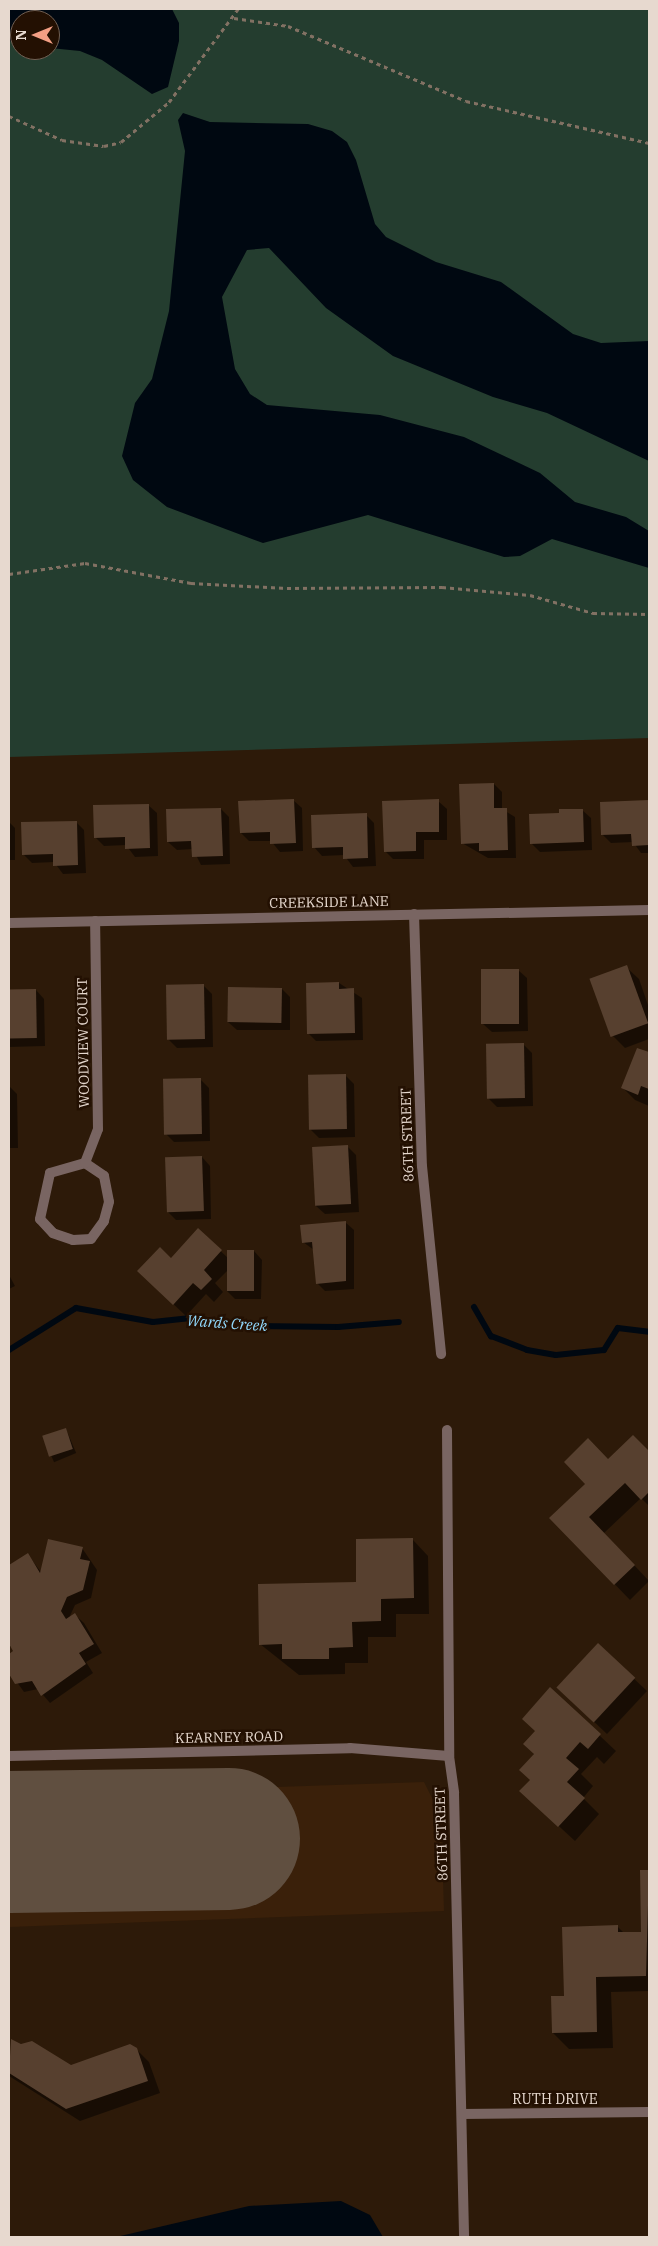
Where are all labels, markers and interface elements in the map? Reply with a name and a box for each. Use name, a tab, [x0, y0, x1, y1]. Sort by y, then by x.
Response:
north arrow	[10, 10, 60, 60]
text: N	[12, 29, 30, 41]
street label: CREEKSIDE LANE	[269, 893, 389, 911]
street label: WOODVIEW COURT	[73, 978, 93, 1108]
street label: 86TH STREET	[397, 1088, 417, 1182]
water label: Wards Creek	[186, 1311, 268, 1335]
street label: KEARNEY ROAD	[175, 1728, 283, 1746]
street label: 86TH STREET	[431, 1787, 451, 1881]
street label: RUTH DRIVE	[512, 2091, 598, 2107]

